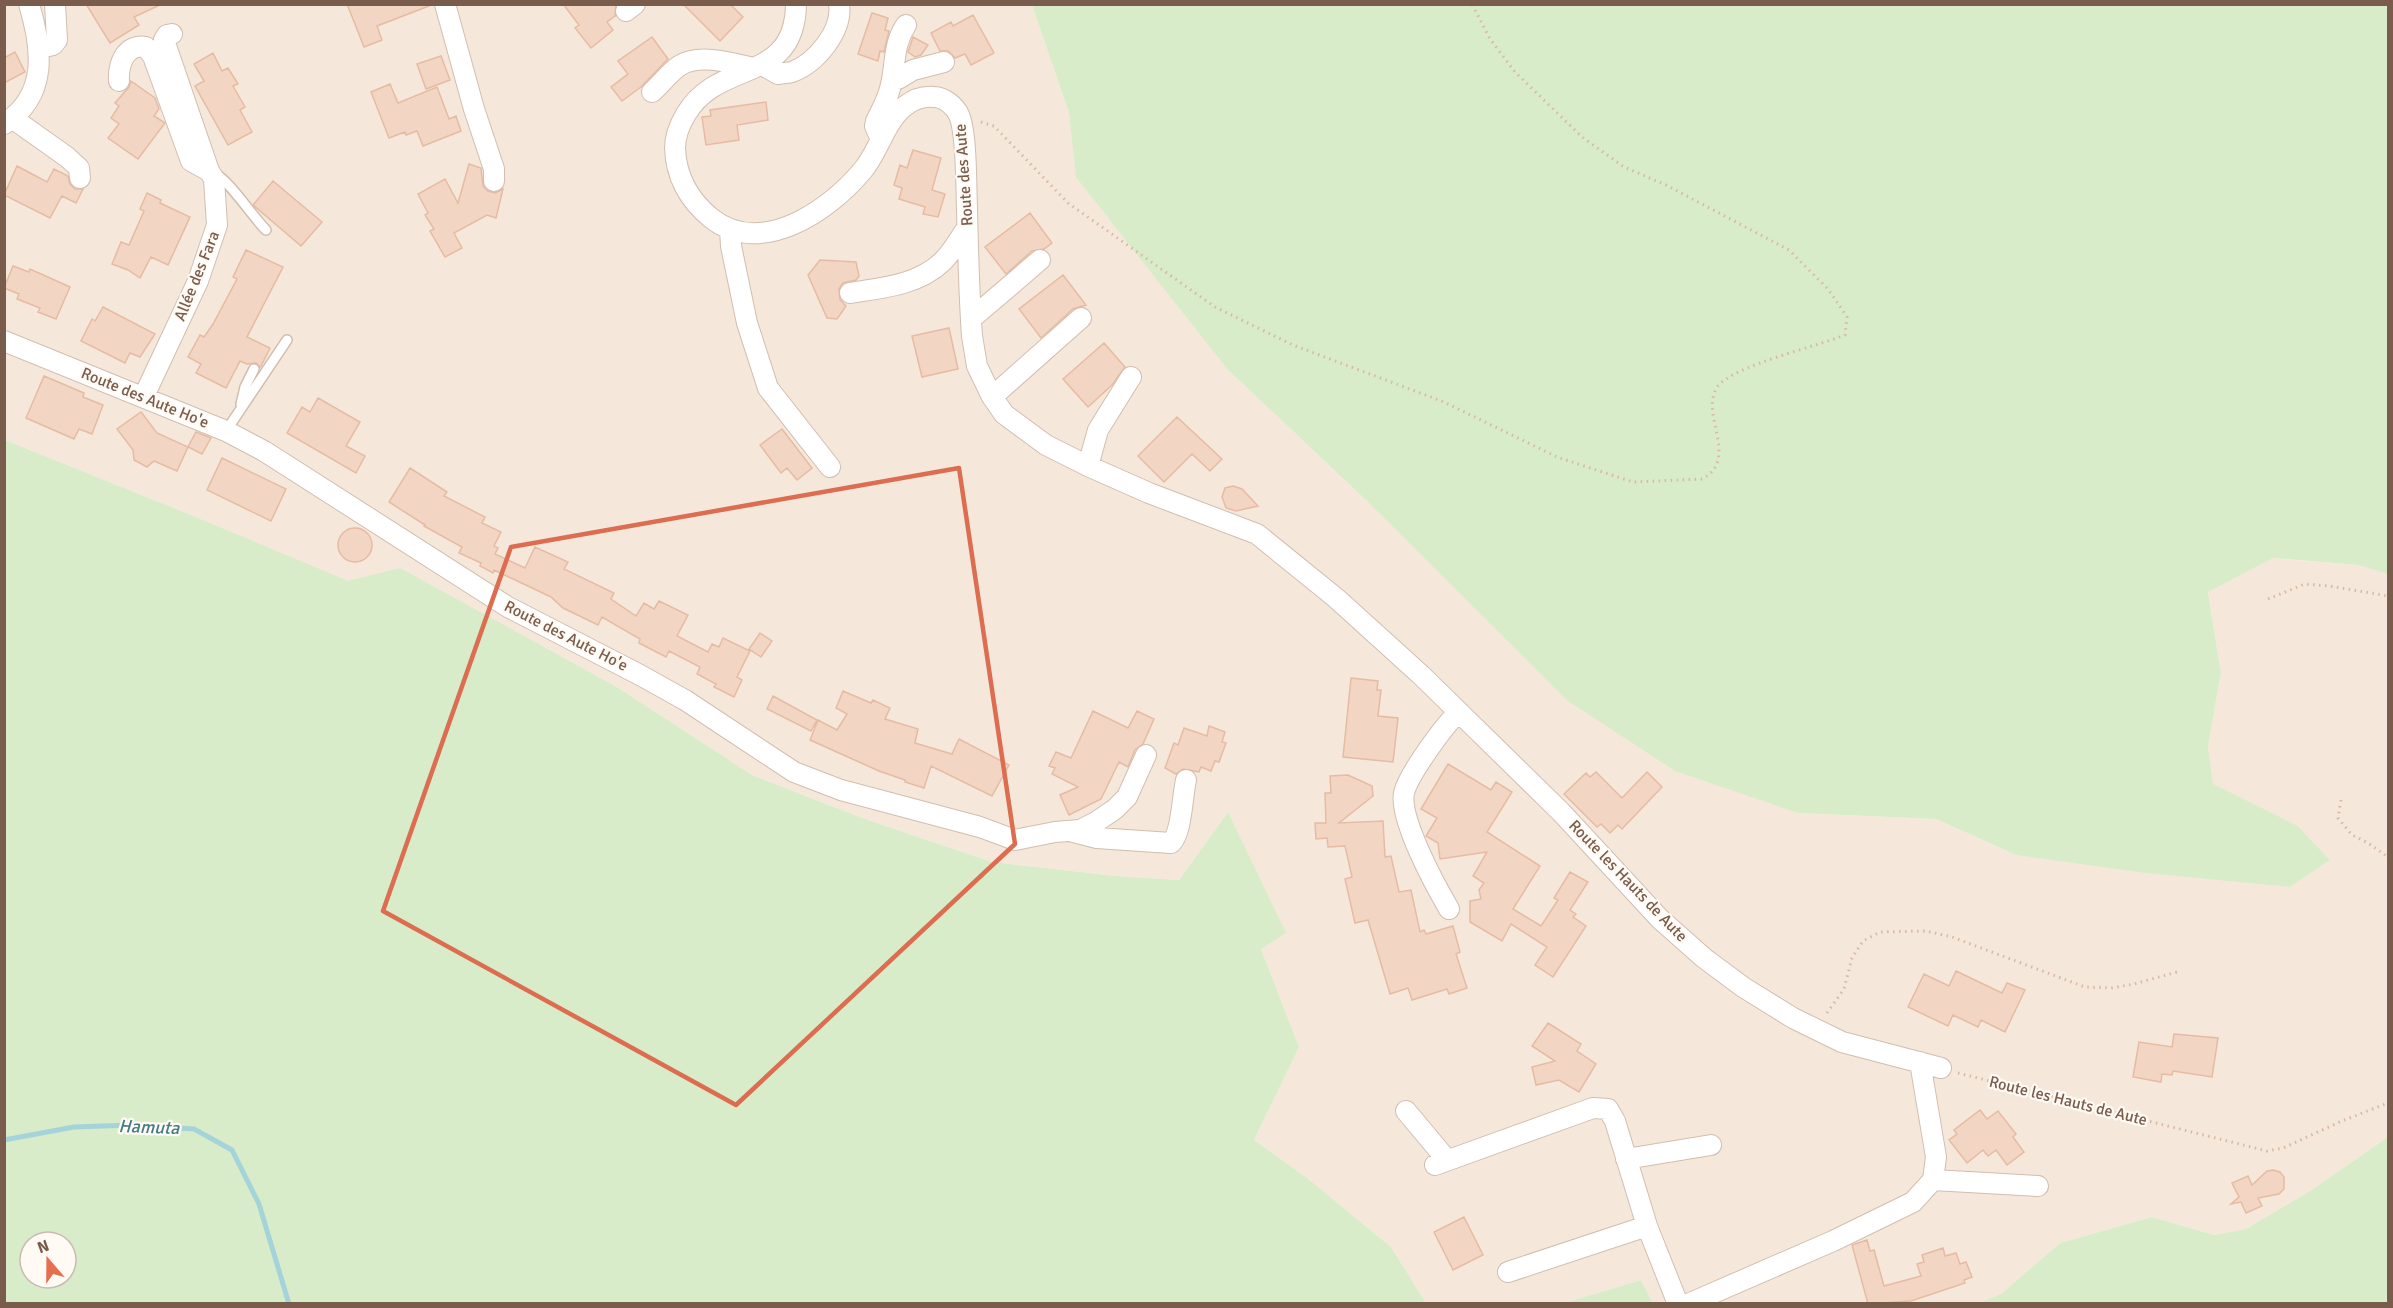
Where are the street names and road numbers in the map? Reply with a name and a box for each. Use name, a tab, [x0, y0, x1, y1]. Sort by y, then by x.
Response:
street label: Route des Aute	[950, 123, 978, 227]
street label: Allée des Fara	[170, 228, 224, 324]
street label: Route des Aute Ho'e	[78, 363, 212, 433]
street label: Route des Aute Ho'e	[501, 596, 631, 676]
street label: Route les Hauts de Aute	[1564, 816, 1692, 946]
street label: Route les Hauts de Aute	[1987, 1072, 2149, 1130]

